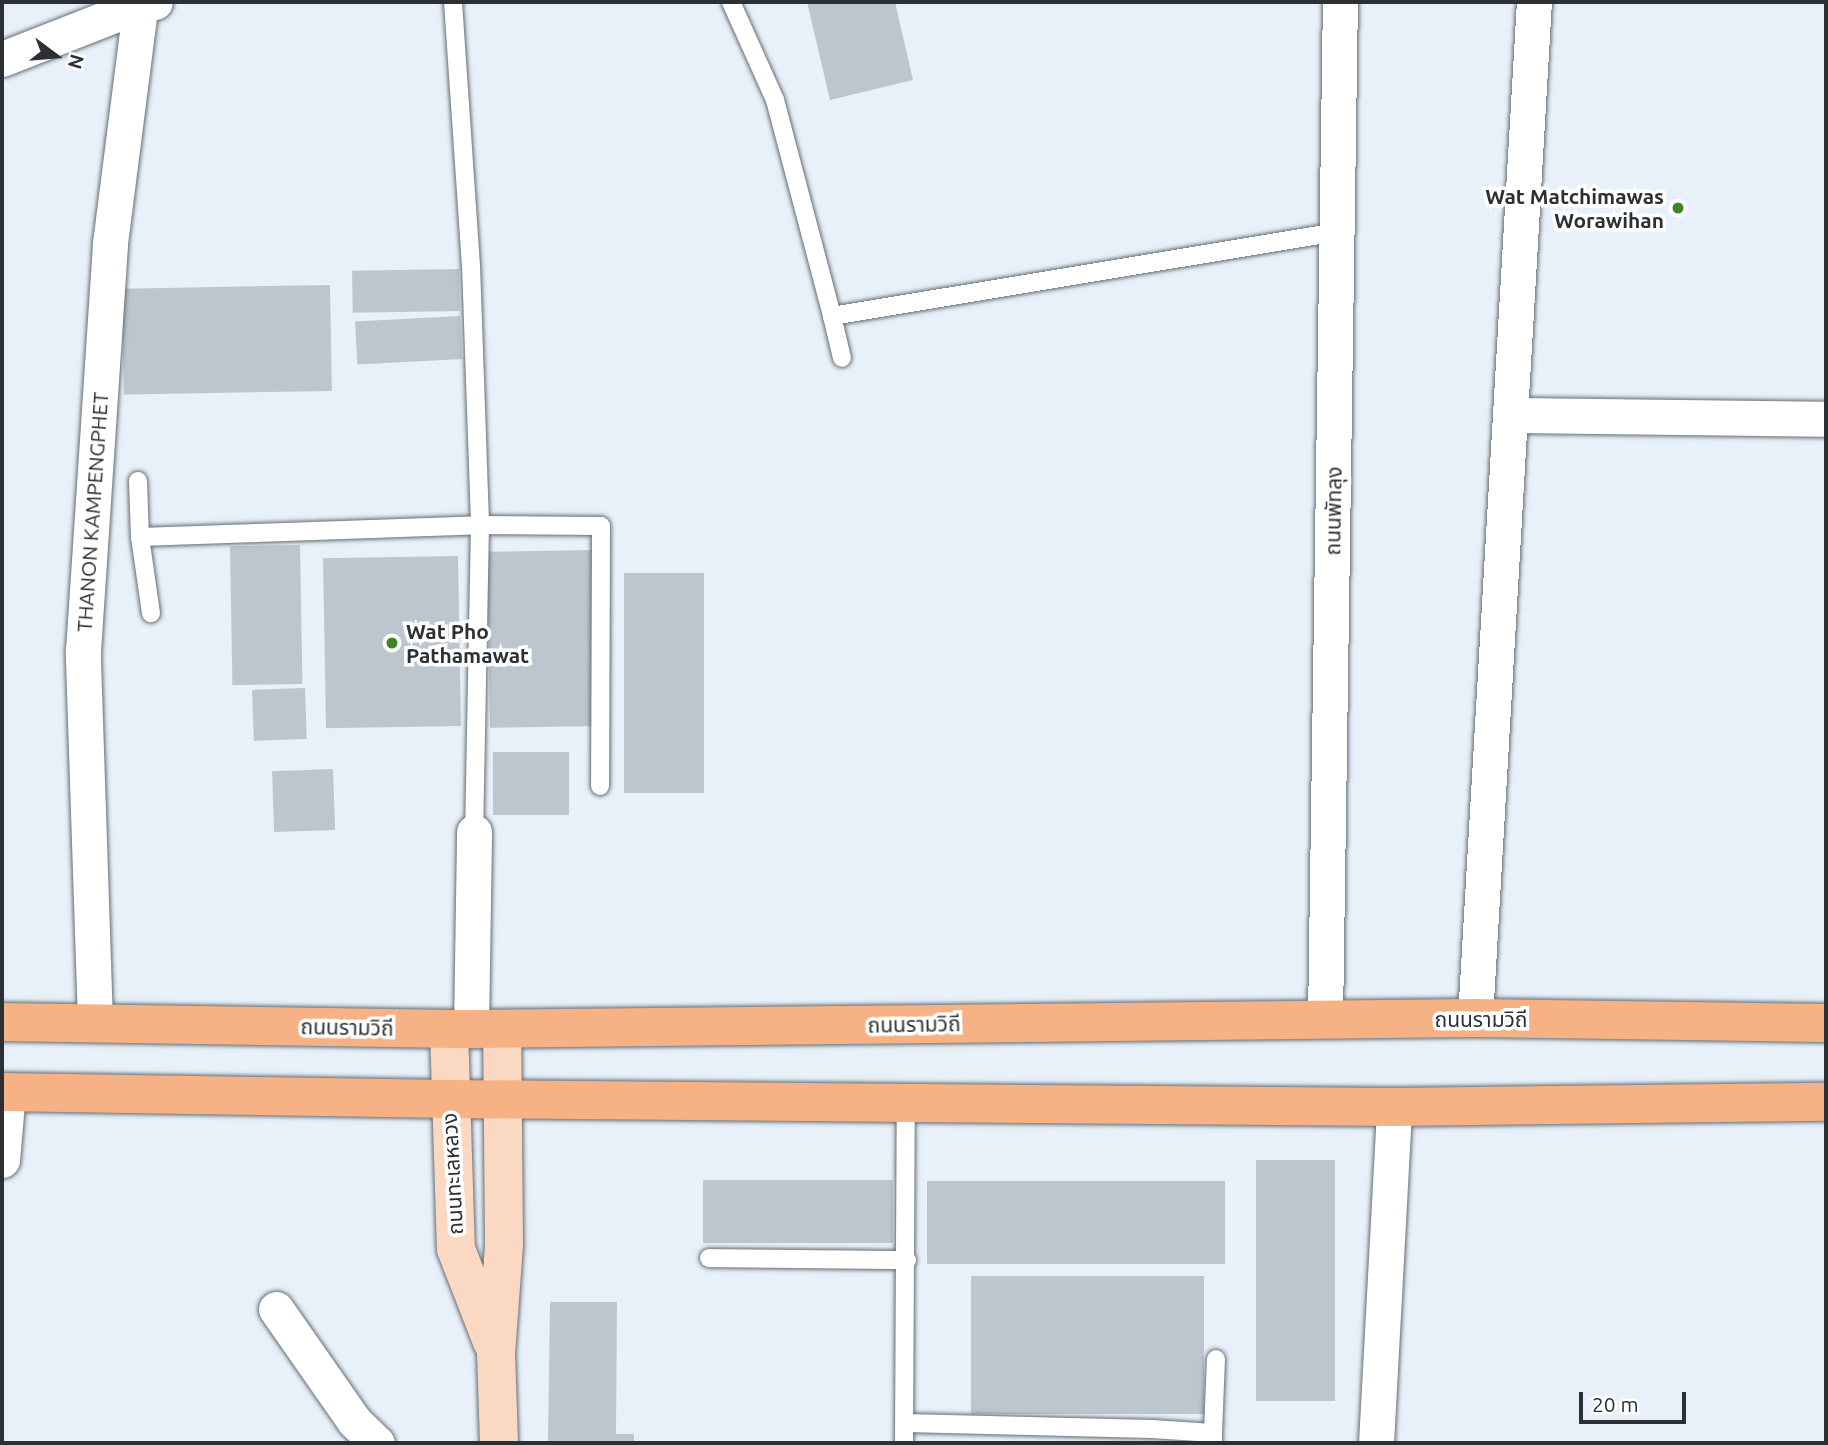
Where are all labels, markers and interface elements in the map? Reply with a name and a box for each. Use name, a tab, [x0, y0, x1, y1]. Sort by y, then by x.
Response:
north arrow	[21, 21, 91, 91]
text: N	[64, 52, 89, 72]
place label: Wat Matchimawas Worawihan	[1485, 183, 1664, 233]
marker: Wat Matchimawas Worawihan	[1670, 200, 1686, 216]
street label: THANON KAMPENGPHET	[71, 391, 113, 633]
street label: ถนนพัทลุง	[1320, 466, 1346, 556]
place label: Wat Pho Pathamawat	[406, 618, 529, 668]
marker: Wat Pho Pathamawat	[384, 635, 400, 651]
street label: ถนนรามวิถี	[1434, 1006, 1528, 1032]
street label: ถนนรามวิถี	[867, 1011, 961, 1037]
street label: ถนนรามวิถี	[300, 1014, 394, 1040]
street label: ถนนทะเลหลวง	[436, 1112, 468, 1236]
scale bar	[1583, 1378, 1690, 1422]
text: 20 m	[1592, 1392, 1639, 1416]

